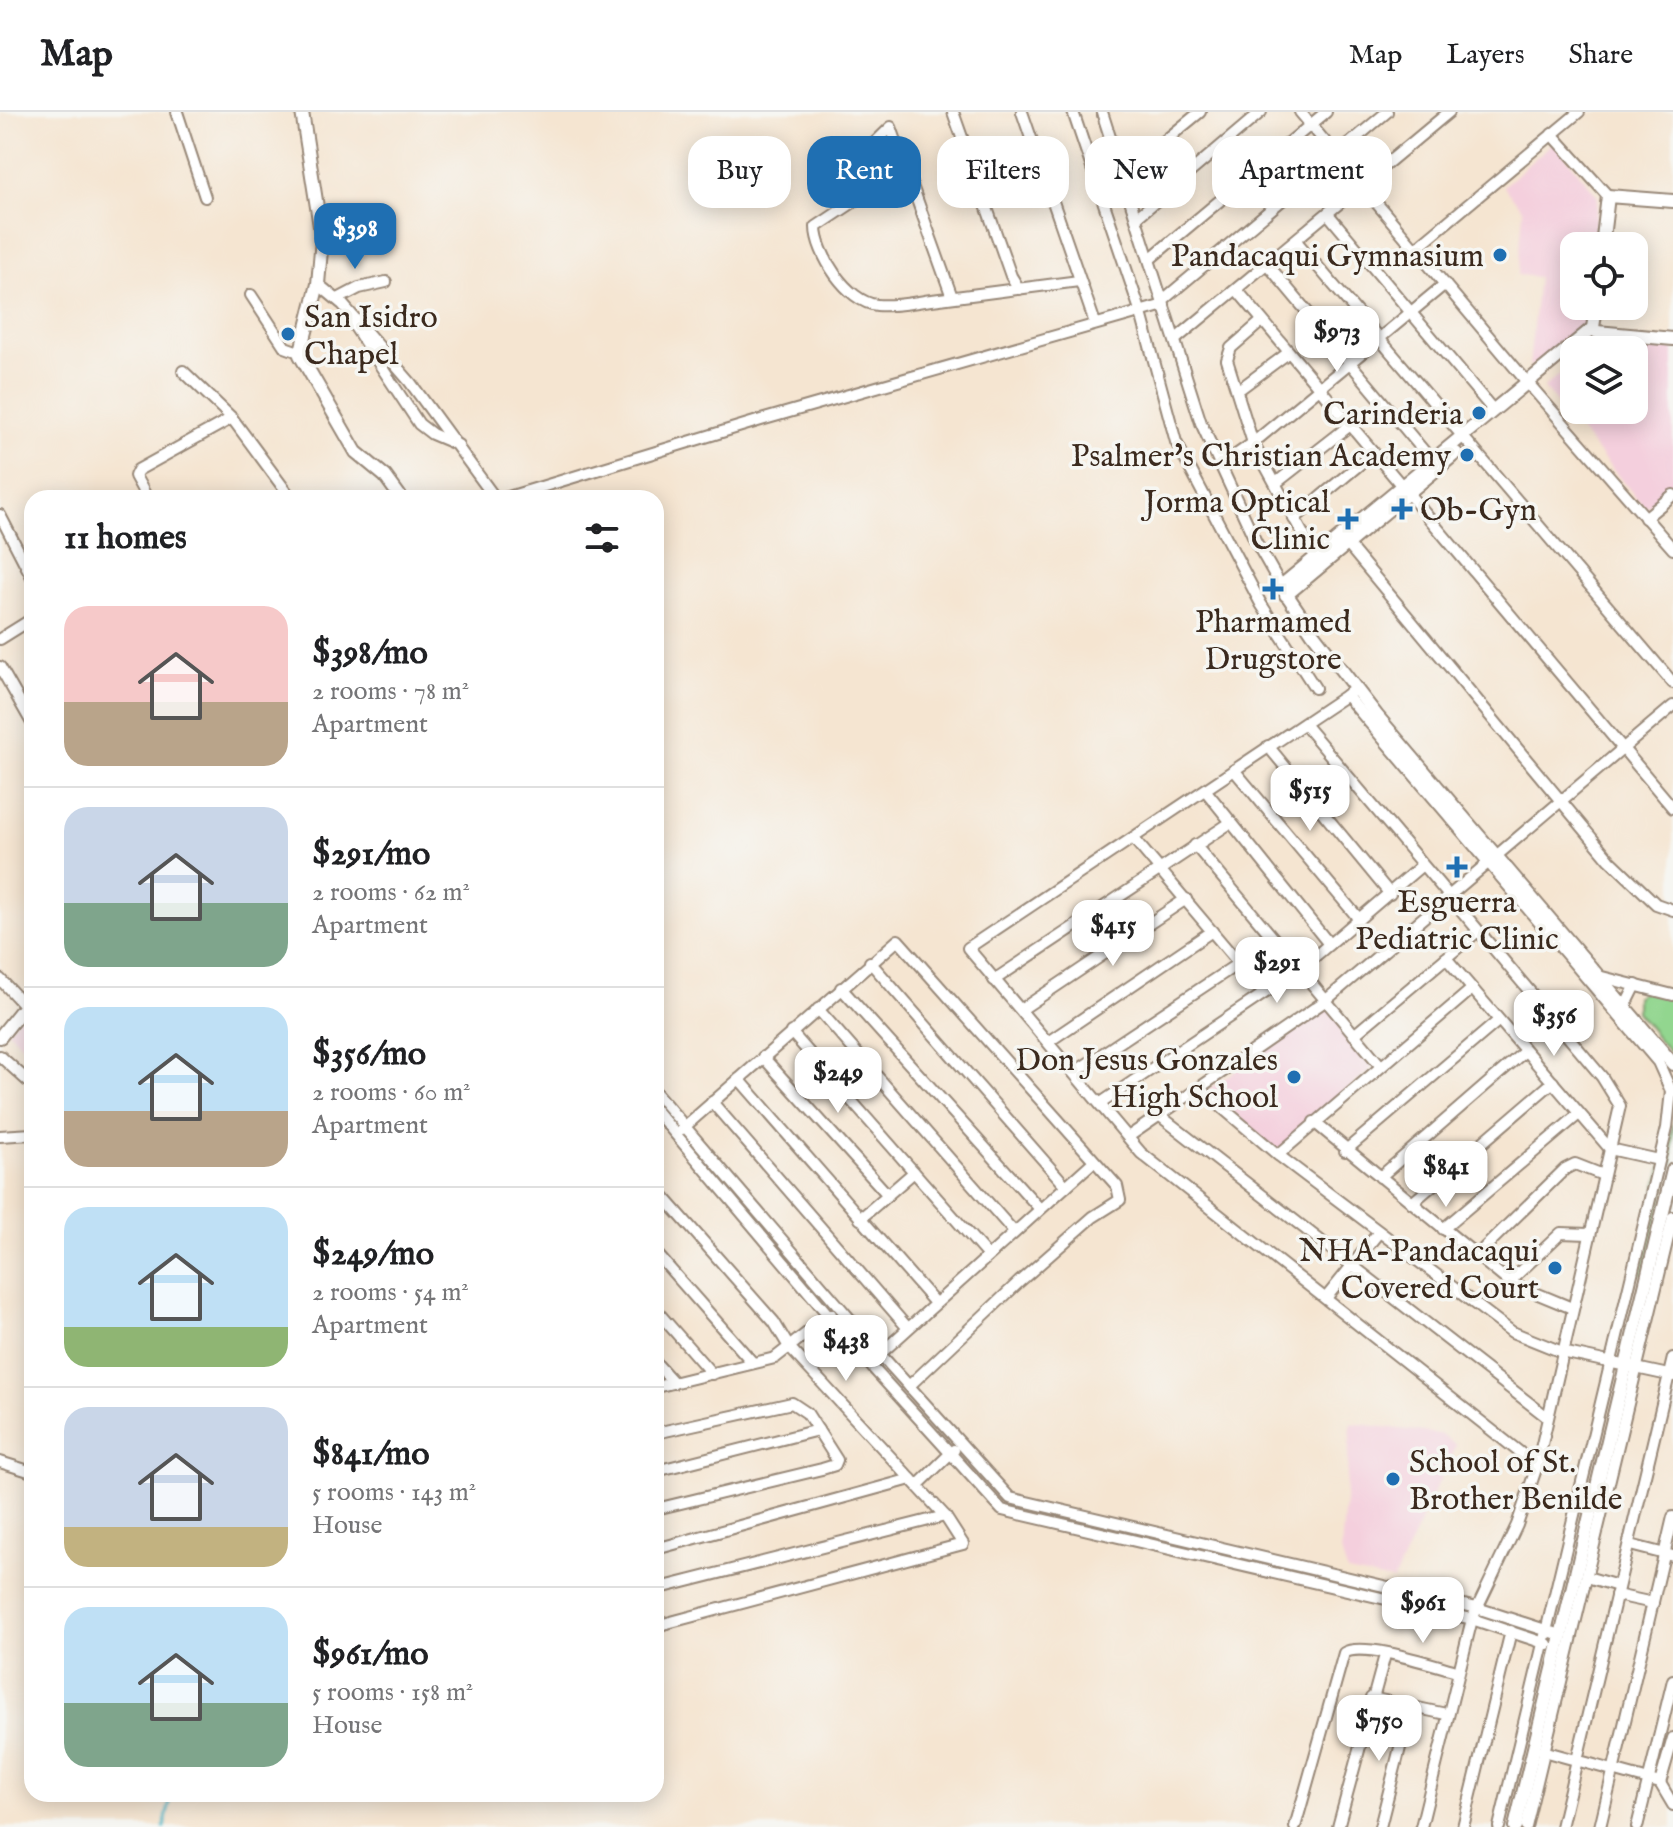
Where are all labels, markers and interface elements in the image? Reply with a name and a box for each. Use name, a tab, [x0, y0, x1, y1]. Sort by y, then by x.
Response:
text: Map	[40, 31, 113, 79]
text: Map	[1349, 38, 1402, 73]
text: Layers	[1446, 38, 1525, 73]
text: Share	[1569, 38, 1633, 73]
chip: Buy	[688, 136, 791, 208]
chip: Rent	[807, 136, 921, 208]
chip: Filters	[937, 136, 1069, 208]
chip: New	[1085, 136, 1196, 208]
chip: Apartment	[1212, 136, 1392, 208]
pin: $398	[308, 203, 402, 271]
text: $398	[332, 212, 378, 245]
map controls	[1560, 232, 1648, 424]
button: locate	[1560, 232, 1648, 320]
place label: Pandacaqui Gymnasium	[1171, 237, 1484, 278]
marker: Pandacaqui Gymnasium	[1491, 246, 1509, 264]
place label: San Isidro Chapel	[304, 298, 438, 376]
pin: $973	[1290, 306, 1384, 374]
text: $973	[1313, 315, 1361, 348]
marker: San Isidro Chapel	[279, 325, 297, 343]
button: layers	[1560, 336, 1648, 424]
place label: Carinderia	[1323, 395, 1463, 436]
marker: Carinderia	[1470, 404, 1488, 422]
place label: Psalmer's Christian Academy	[1071, 437, 1451, 478]
marker: Psalmer's Christian Academy	[1458, 446, 1476, 464]
place label: Jorma Optical Clinic	[1141, 483, 1330, 561]
place label: Ob-Gyn	[1420, 491, 1537, 532]
marker: Ob-Gyn	[1391, 498, 1413, 520]
marker: Jorma Optical Clinic	[1337, 508, 1359, 530]
icon: filters	[580, 516, 624, 560]
text: 11 homes	[64, 517, 187, 560]
marker: Pharmamed Drugstore	[1264, 580, 1282, 598]
place label: Pharmamed Drugstore	[1195, 603, 1352, 681]
text: $398/mo	[312, 632, 428, 675]
icon: home	[128, 638, 224, 734]
text: 2 rooms · 78 m²	[312, 675, 469, 708]
text: Apartment	[312, 708, 428, 741]
pin: $515	[1263, 765, 1357, 833]
text: $515	[1289, 774, 1331, 807]
text: $291/mo	[312, 833, 430, 876]
icon: home	[128, 839, 224, 935]
marker: Esguerra Pediatric Clinic	[1446, 856, 1468, 878]
text: 2 rooms · 62 m²	[312, 876, 470, 909]
place label: Esguerra Pediatric Clinic	[1355, 883, 1559, 961]
pin: $415	[1066, 900, 1160, 968]
text: Apartment	[312, 909, 428, 942]
text: $415	[1090, 909, 1136, 942]
pin: $291	[1230, 937, 1324, 1005]
text: $291	[1253, 946, 1301, 979]
pin: $356	[1507, 990, 1601, 1058]
text: $356	[1532, 999, 1576, 1032]
text: $356/mo	[312, 1033, 426, 1076]
icon: home	[128, 1039, 224, 1135]
place label: Don Jesus Gonzales High School	[1015, 1041, 1278, 1119]
pin: $249	[791, 1047, 885, 1115]
text: $249	[813, 1056, 863, 1089]
marker: Don Jesus Gonzales High School	[1285, 1068, 1303, 1086]
text: 2 rooms · 60 m²	[312, 1076, 471, 1109]
text: Apartment	[312, 1109, 428, 1142]
pin: $841	[1399, 1141, 1493, 1209]
text: $841	[1422, 1150, 1470, 1183]
place label: NHA-Pandacaqui Covered Court	[1299, 1232, 1539, 1310]
text: $249/mo	[312, 1233, 434, 1276]
icon: home	[128, 1239, 224, 1335]
marker: NHA-Pandacaqui Covered Court	[1546, 1259, 1564, 1277]
text: 2 rooms · 54 m²	[312, 1276, 469, 1309]
text: Apartment	[312, 1309, 428, 1342]
pin: $438	[799, 1315, 893, 1383]
text: $438	[822, 1324, 870, 1357]
text: $841/mo	[312, 1433, 430, 1476]
icon: home	[128, 1439, 224, 1535]
place label: School of St. Brother Benilde	[1409, 1443, 1622, 1521]
marker: School of St. Brother Benilde	[1384, 1470, 1402, 1488]
text: 5 rooms · 143 m²	[312, 1476, 476, 1509]
text: House	[312, 1509, 382, 1542]
pin: $961	[1376, 1577, 1470, 1645]
text: $961	[1400, 1586, 1446, 1619]
text: $961/mo	[312, 1633, 429, 1676]
icon: home	[128, 1639, 224, 1735]
text: 5 rooms · 158 m²	[312, 1676, 473, 1709]
pin: $750	[1332, 1695, 1426, 1763]
text: $750	[1355, 1704, 1403, 1737]
text: House	[312, 1709, 382, 1742]

